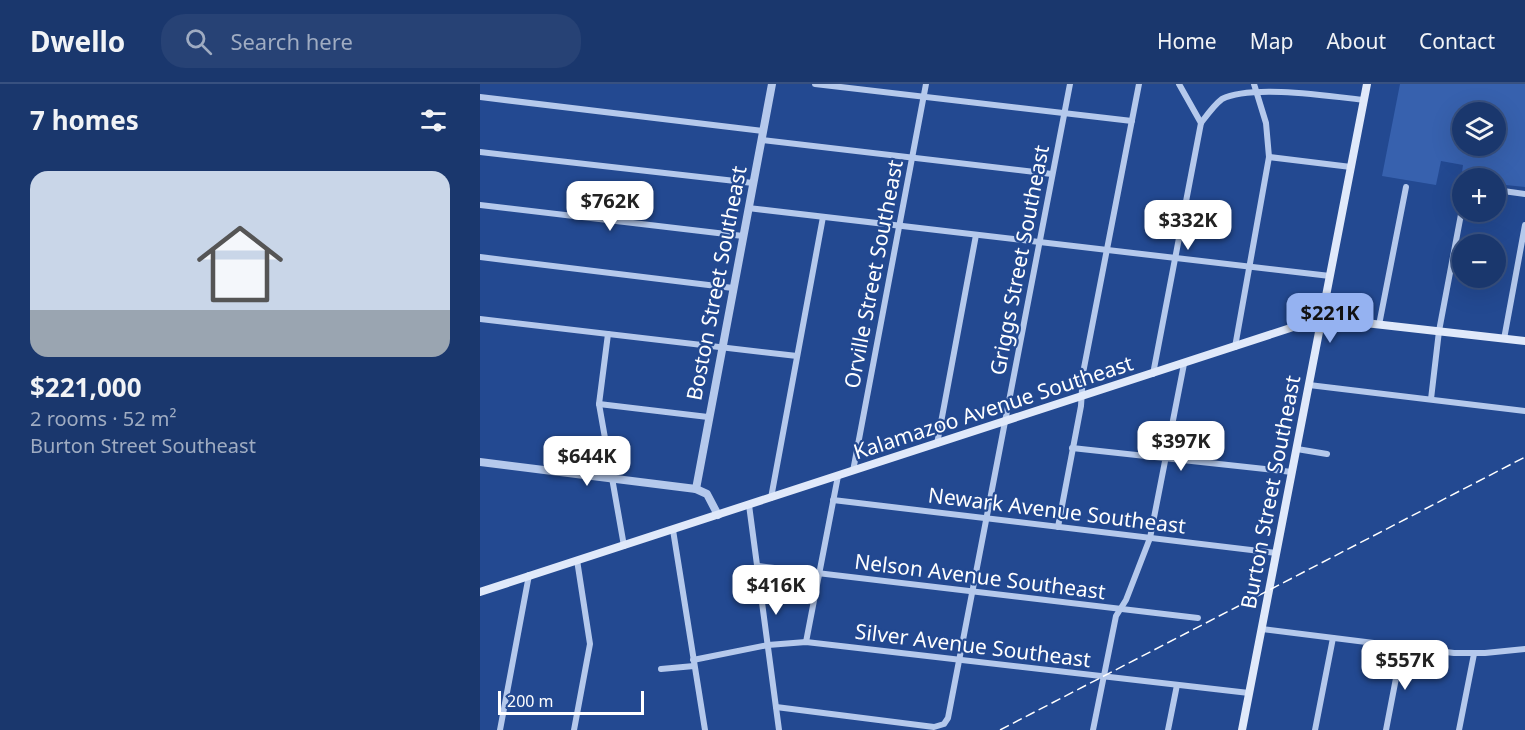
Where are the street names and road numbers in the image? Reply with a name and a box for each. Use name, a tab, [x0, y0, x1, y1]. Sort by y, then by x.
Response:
street label: Griggs Street Southeast	[983, 142, 1055, 377]
street label: Orville Street Southeast	[837, 157, 909, 391]
street label: Boston Street Southeast	[680, 163, 753, 403]
street label: Kalamazoo Avenue Southeast	[850, 348, 1137, 465]
street label: Burton Street Southeast	[1234, 373, 1306, 611]
street label: Newark Avenue Southeast	[927, 480, 1188, 540]
street label: Nelson Avenue Southeast	[853, 547, 1108, 605]
street label: Silver Avenue Southeast	[854, 617, 1093, 673]

